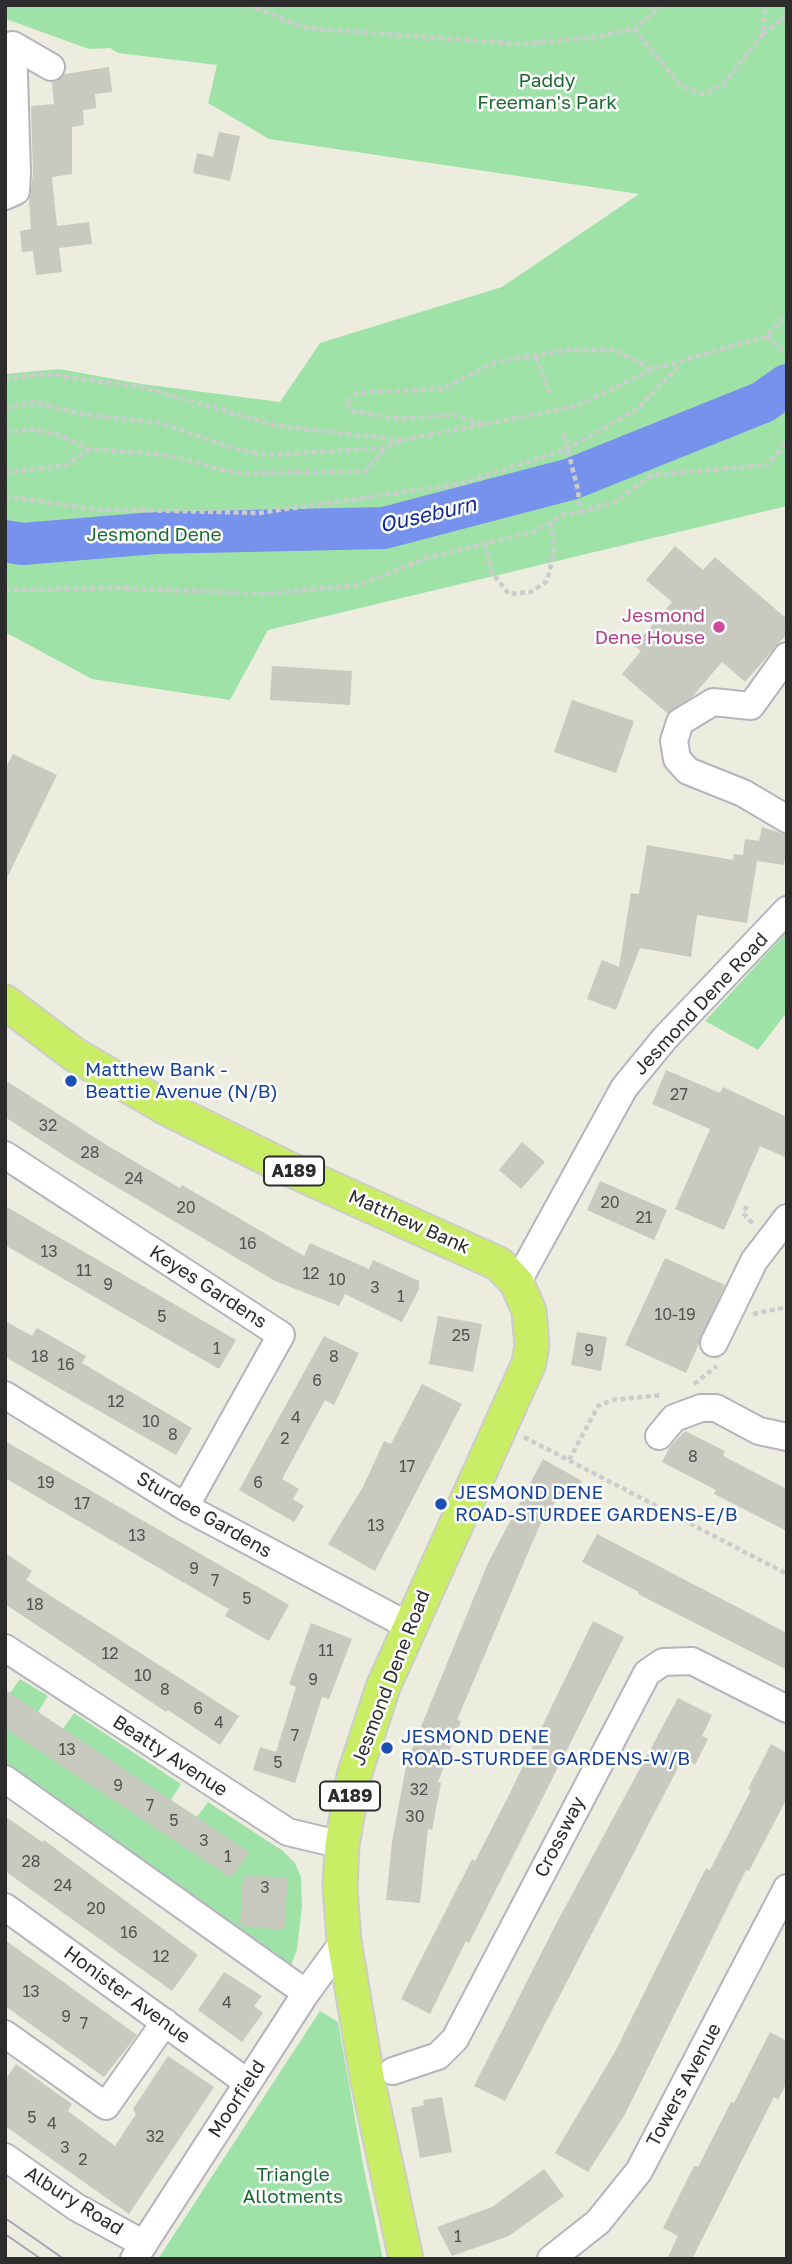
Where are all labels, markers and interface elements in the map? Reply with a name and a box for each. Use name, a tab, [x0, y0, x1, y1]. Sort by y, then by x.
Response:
park label: Paddy Freeman's Park	[477, 70, 617, 114]
water label: Ouseburn	[377, 492, 479, 538]
park label: Jesmond Dene	[87, 524, 221, 546]
place label: Jesmond Dene House	[595, 605, 705, 649]
marker: Jesmond Dene House	[711, 619, 727, 635]
street label: Jesmond Dene Road	[629, 928, 773, 1080]
place label: Matthew Bank - Beattie Avenue (N/B)	[85, 1059, 278, 1103]
marker: Matthew Bank - Beattie Avenue (N/B)	[63, 1073, 79, 1089]
house number: 27	[670, 1085, 688, 1105]
house number: 32	[39, 1116, 57, 1136]
house number: 28	[80, 1143, 100, 1163]
road number: A189	[264, 1156, 324, 1186]
house number: 24	[124, 1169, 144, 1189]
street label: Matthew Bank	[345, 1185, 473, 1259]
house number: 20	[600, 1193, 620, 1213]
house number: 20	[176, 1198, 196, 1218]
house number: 21	[635, 1208, 653, 1228]
house number: 16	[239, 1234, 257, 1254]
street label: Keyes Gardens	[145, 1241, 271, 1333]
house number: 13	[40, 1242, 58, 1262]
house number: 11	[76, 1261, 92, 1281]
house number: 12	[302, 1264, 320, 1284]
house number: 10	[328, 1270, 346, 1290]
house number: 9	[103, 1275, 113, 1295]
house number: 3	[370, 1278, 380, 1298]
house number: 1	[397, 1287, 405, 1307]
house number: 10-19	[654, 1305, 696, 1325]
house number: 5	[157, 1307, 167, 1327]
house number: 25	[452, 1326, 470, 1346]
house number: 1	[213, 1339, 221, 1359]
house number: 9	[584, 1341, 594, 1361]
house number: 18	[31, 1347, 49, 1367]
house number: 8	[329, 1347, 339, 1367]
house number: 16	[57, 1355, 75, 1375]
house number: 6	[312, 1371, 322, 1391]
house number: 12	[107, 1392, 125, 1412]
house number: 4	[291, 1408, 301, 1428]
house number: 10	[142, 1412, 160, 1432]
house number: 8	[168, 1425, 178, 1445]
house number: 2	[280, 1429, 290, 1449]
house number: 8	[688, 1447, 698, 1467]
house number: 17	[399, 1457, 415, 1477]
street label: Sturdee Gardens	[132, 1467, 276, 1563]
house number: 19	[37, 1473, 55, 1493]
house number: 6	[253, 1473, 263, 1493]
place label: JESMOND DENE ROAD-STURDEE GARDENS-E/B	[455, 1482, 737, 1526]
house number: 17	[74, 1494, 90, 1514]
marker: JESMOND DENE ROAD-STURDEE GARDENS-E/B	[433, 1496, 449, 1512]
house number: 13	[367, 1516, 385, 1536]
house number: 13	[128, 1526, 146, 1546]
house number: 9	[189, 1559, 199, 1579]
house number: 7	[211, 1571, 219, 1591]
street label: Jesmond Dene Road	[347, 1587, 435, 1769]
house number: 5	[242, 1589, 252, 1609]
house number: 18	[26, 1595, 44, 1615]
house number: 11	[318, 1641, 334, 1661]
house number: 12	[101, 1644, 119, 1664]
house number: 10	[134, 1666, 152, 1686]
house number: 9	[308, 1670, 318, 1690]
house number: 8	[160, 1680, 170, 1700]
house number: 6	[193, 1699, 203, 1719]
street label: Beatty Avenue	[108, 1710, 232, 1802]
house number: 4	[214, 1713, 224, 1733]
house number: 7	[291, 1726, 299, 1746]
place label: JESMOND DENE ROAD-STURDEE GARDENS-W/B	[401, 1726, 690, 1770]
house number: 13	[58, 1740, 76, 1760]
marker: JESMOND DENE ROAD-STURDEE GARDENS-W/B	[379, 1740, 395, 1756]
house number: 5	[273, 1753, 283, 1773]
house number: 9	[113, 1776, 123, 1796]
house number: 32	[410, 1780, 428, 1800]
road number: A189	[320, 1781, 380, 1810]
street label: Crossway	[530, 1793, 590, 1881]
house number: 7	[146, 1796, 154, 1816]
house number: 30	[405, 1807, 425, 1827]
house number: 5	[169, 1811, 179, 1831]
house number: 3	[199, 1831, 209, 1851]
house number: 1	[224, 1847, 232, 1867]
house number: 28	[21, 1852, 41, 1872]
house number: 24	[53, 1876, 73, 1896]
house number: 3	[260, 1878, 270, 1898]
house number: 20	[86, 1899, 106, 1919]
house number: 16	[120, 1923, 138, 1943]
street label: Honister Avenue	[59, 1942, 195, 2048]
house number: 12	[152, 1947, 170, 1967]
house number: 13	[22, 1982, 40, 2002]
house number: 4	[222, 1993, 232, 2013]
house number: 9	[61, 2007, 71, 2027]
house number: 7	[80, 2014, 88, 2034]
street label: Towers Avenue	[642, 2019, 726, 2151]
street label: Moorfield	[204, 2056, 270, 2142]
house number: 5	[27, 2108, 37, 2128]
house number: 4	[47, 2114, 57, 2134]
house number: 32	[146, 2127, 164, 2147]
house number: 3	[60, 2138, 70, 2158]
house number: 2	[78, 2150, 88, 2170]
street label: Albury Road	[21, 2162, 127, 2240]
park label: Triangle Allotments	[243, 2164, 343, 2208]
house number: 1	[454, 2227, 462, 2247]

